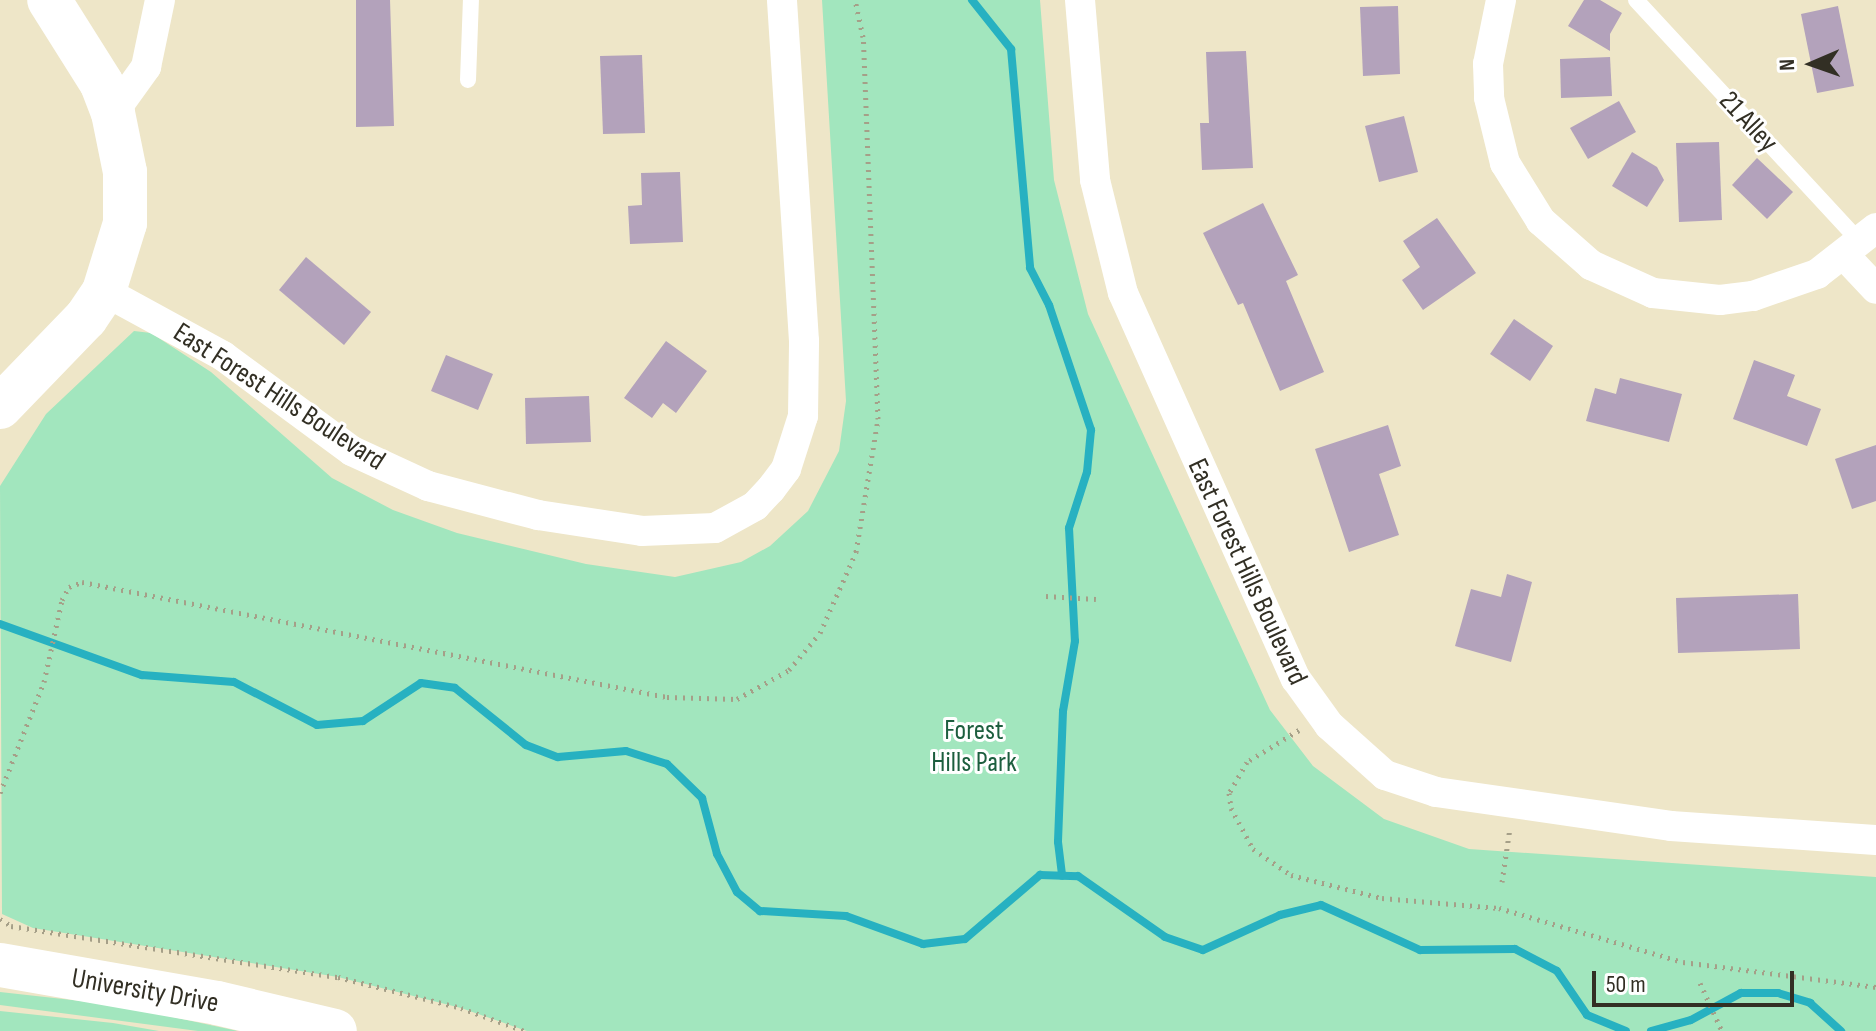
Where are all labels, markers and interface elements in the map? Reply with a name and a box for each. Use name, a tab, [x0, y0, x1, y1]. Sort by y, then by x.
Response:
north arrow	[1772, 24, 1852, 104]
text: N	[1774, 59, 1801, 71]
street label: 21 Alley	[1712, 85, 1784, 159]
street label: East Forest Hills Boulevard	[167, 316, 391, 478]
street label: East Forest Hills Boulevard	[1180, 454, 1314, 690]
park label: Forest Hills Park	[931, 714, 1017, 780]
scale bar	[1596, 955, 1798, 1005]
street label: University Drive	[69, 962, 221, 1020]
text: 50 m	[1606, 970, 1646, 999]

